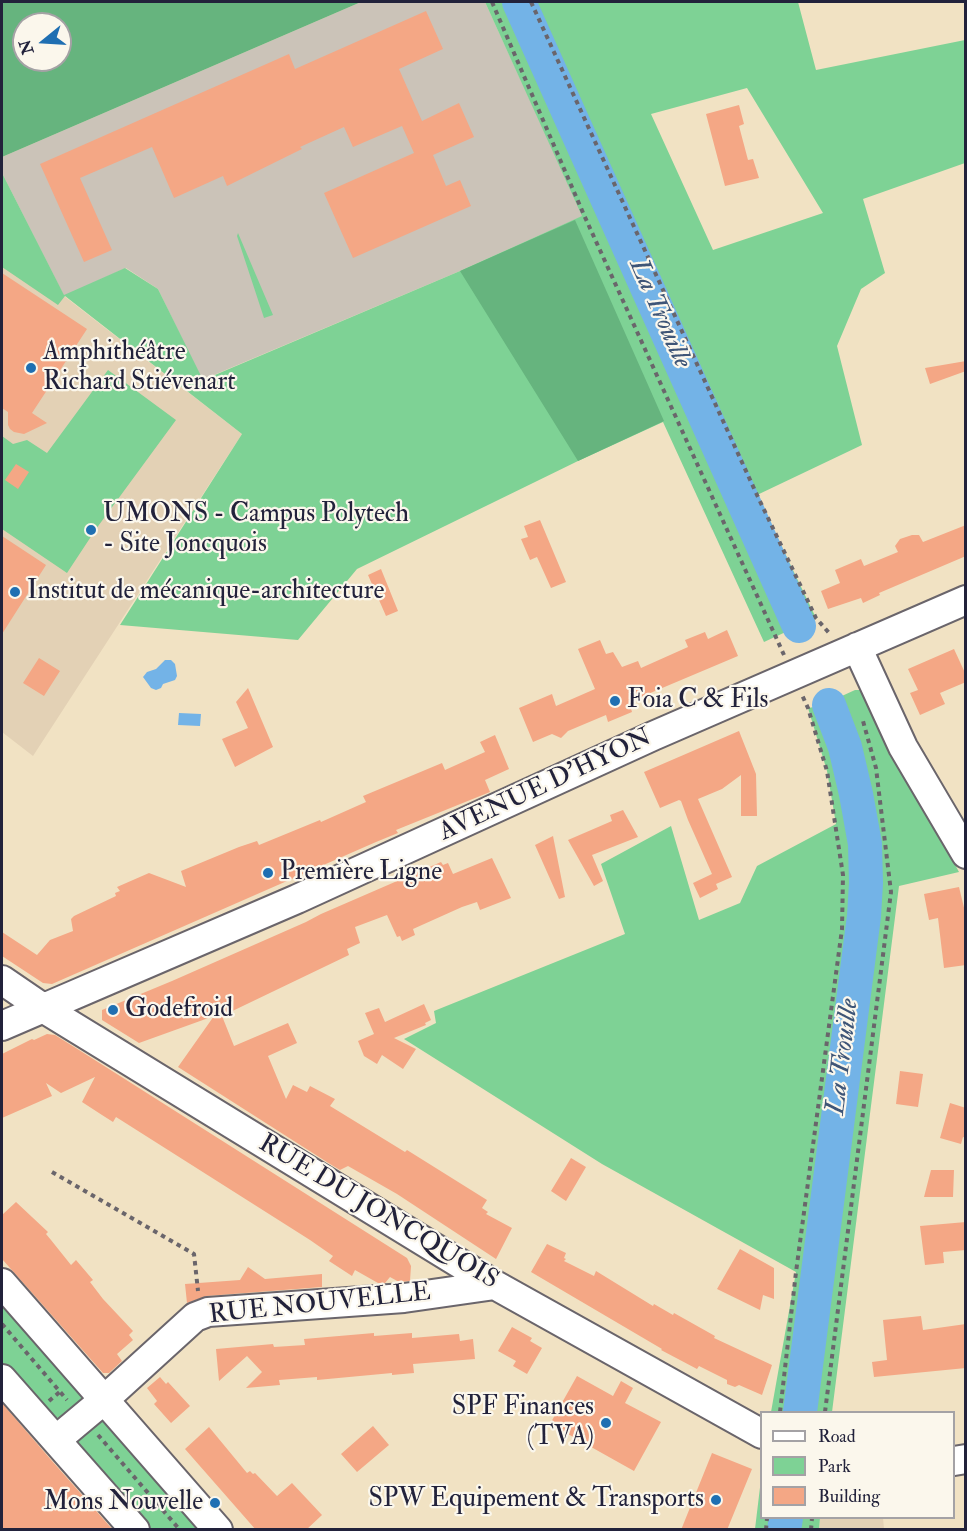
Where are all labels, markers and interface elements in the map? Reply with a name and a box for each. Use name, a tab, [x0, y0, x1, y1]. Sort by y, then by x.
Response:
north arrow	[12, 12, 72, 72]
text: N	[15, 37, 39, 57]
water label: La Trouille	[621, 254, 697, 374]
place label: Amphithéâtre Richard Stiévenart	[43, 337, 236, 398]
marker: Amphithéâtre Richard Stiévenart	[24, 361, 38, 375]
place label: UMONS - Campus Polytech - Site Joncquois	[103, 499, 409, 560]
marker: UMONS - Campus Polytech - Site Joncquois	[84, 523, 98, 537]
place label: Institut de mécanique-architecture	[27, 576, 384, 608]
marker: Institut de mécanique-architecture	[8, 585, 22, 599]
place label: Foia C & Fils	[627, 685, 769, 717]
marker: Foia C & Fils	[608, 694, 622, 708]
street label: AVENUE D'HYON	[435, 723, 657, 849]
place label: Première Ligne	[280, 857, 442, 889]
marker: Première Ligne	[261, 866, 275, 880]
place label: Godefroid	[125, 994, 233, 1026]
water label: La Trouille	[821, 997, 867, 1117]
marker: Godefroid	[106, 1003, 120, 1017]
street label: RUE DU JONCQUOIS	[252, 1129, 504, 1297]
street label: RUE NOUVELLE	[207, 1278, 433, 1332]
place label: SPF Finances (TVA)	[452, 1392, 594, 1454]
legend	[760, 1411, 955, 1519]
marker: SPF Finances (TVA)	[599, 1416, 613, 1430]
text: Road	[818, 1425, 856, 1448]
text: Park	[818, 1455, 851, 1478]
place label: SPW Equipement & Transports	[369, 1484, 704, 1516]
text: Building	[818, 1485, 880, 1508]
place label: Mons Nouvelle	[43, 1487, 203, 1519]
marker: SPW Equipement & Transports	[709, 1493, 723, 1507]
marker: Mons Nouvelle	[208, 1496, 222, 1510]

